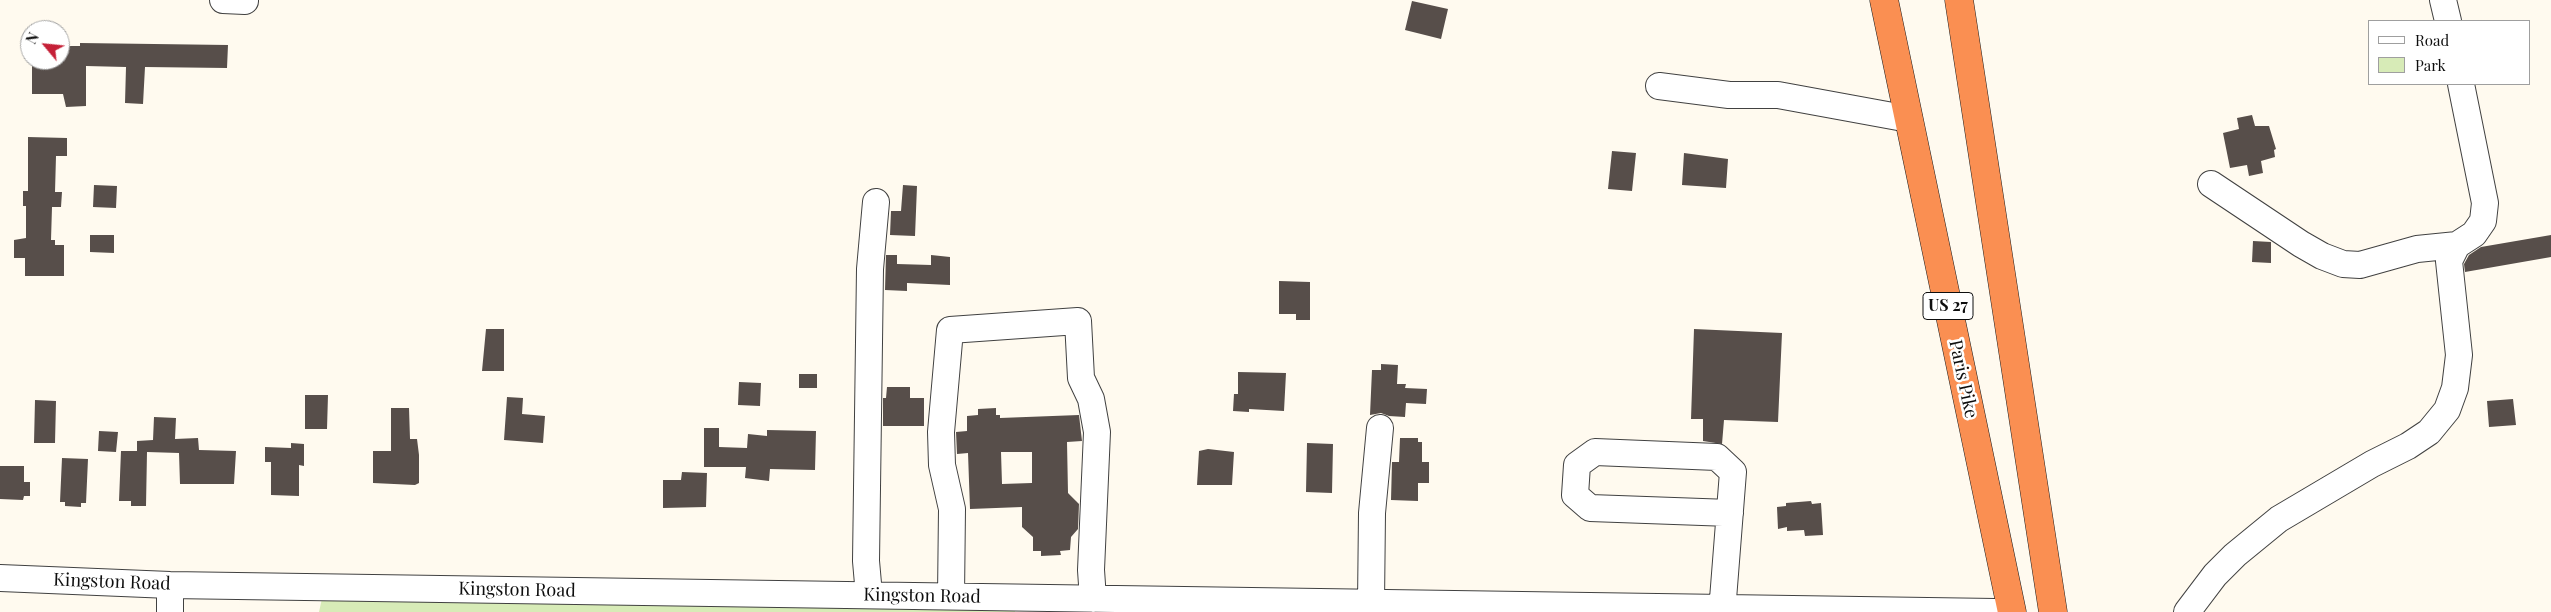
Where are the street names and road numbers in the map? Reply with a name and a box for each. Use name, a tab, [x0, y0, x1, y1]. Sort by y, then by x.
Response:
road number: US 27	[1923, 292, 1973, 320]
street label: Paris Pike	[1944, 338, 1982, 420]
street label: Kingston Road	[53, 569, 171, 595]
street label: Kingston Road	[458, 578, 576, 602]
street label: Kingston Road	[863, 584, 981, 608]

